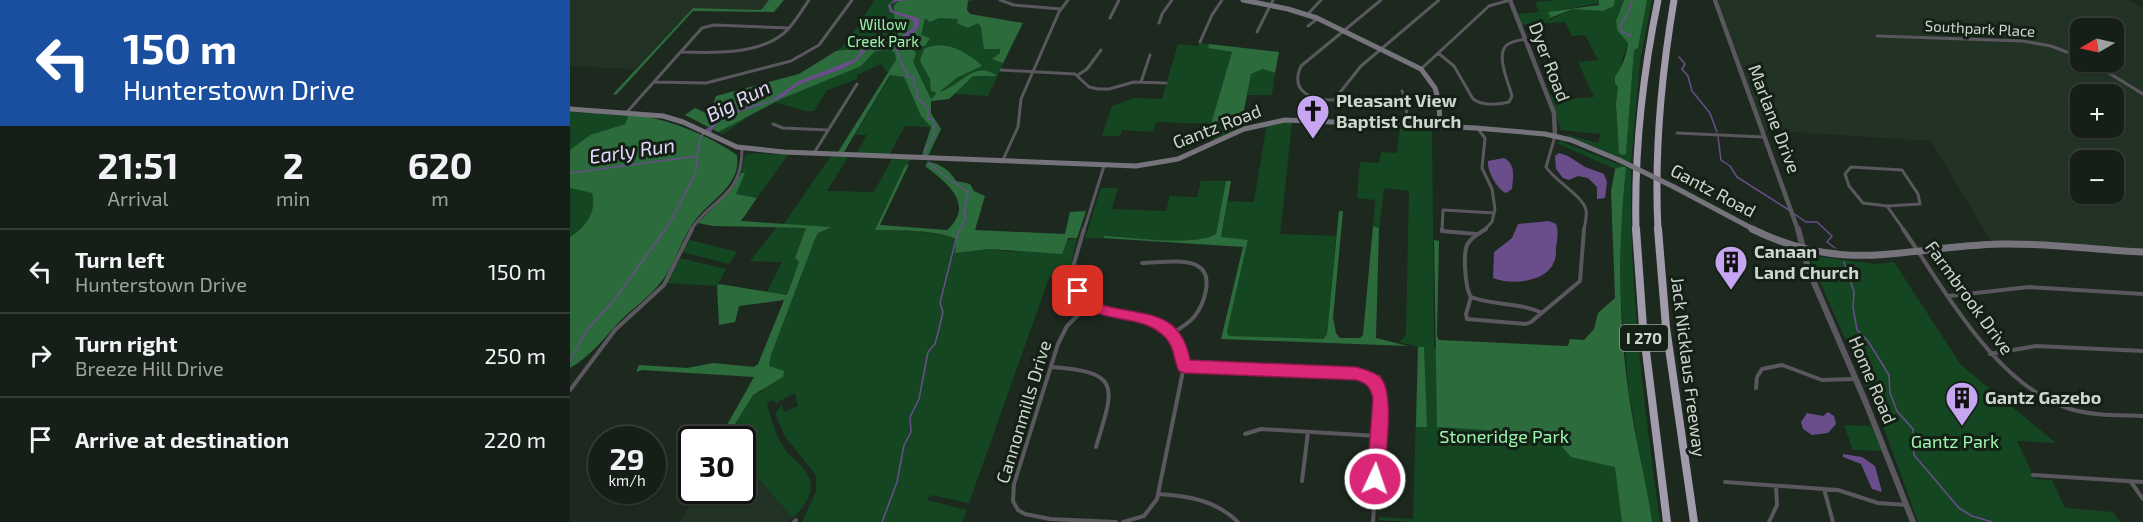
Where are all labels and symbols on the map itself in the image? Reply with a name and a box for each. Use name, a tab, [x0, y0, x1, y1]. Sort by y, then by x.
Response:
park label: Willow Creek Park	[847, 15, 919, 50]
street label: Southpark Place	[1924, 16, 2036, 40]
north arrow	[2070, 18, 2124, 72]
street label: Dyer Road	[1525, 19, 1575, 104]
street label: Marlane Drive	[1744, 61, 1806, 176]
water label: Big Run	[702, 74, 774, 126]
place label: Pleasant View Baptist Church	[1336, 89, 1461, 132]
church icon: Pleasant View Baptist Church	[1295, 93, 1331, 140]
street label: Gantz Road	[1169, 99, 1264, 153]
water label: Early Run	[587, 132, 676, 169]
street label: Gantz Road	[1667, 159, 1760, 222]
street label: Farmbrook Drive	[1921, 236, 2019, 359]
place label: Canaan Land Church	[1754, 240, 1859, 283]
building icon: Canaan Land Church	[1713, 244, 1749, 291]
pin	[1052, 265, 1103, 316]
street label: Jack Nicklaus Freeway	[1667, 275, 1711, 459]
road number: I 270	[1620, 325, 1668, 351]
street label: Home Road	[1845, 332, 1901, 427]
street label: Cannonmills Drive	[991, 337, 1055, 486]
building icon: Gantz Gazebo	[1944, 380, 1980, 427]
place label: Gantz Gazebo	[1985, 386, 2101, 408]
park label: Stoneridge Park	[1439, 425, 1569, 447]
speed limit sign: 30	[678, 426, 756, 504]
park label: Gantz Park	[1911, 430, 1999, 452]
position arrow	[1343, 447, 1407, 511]

